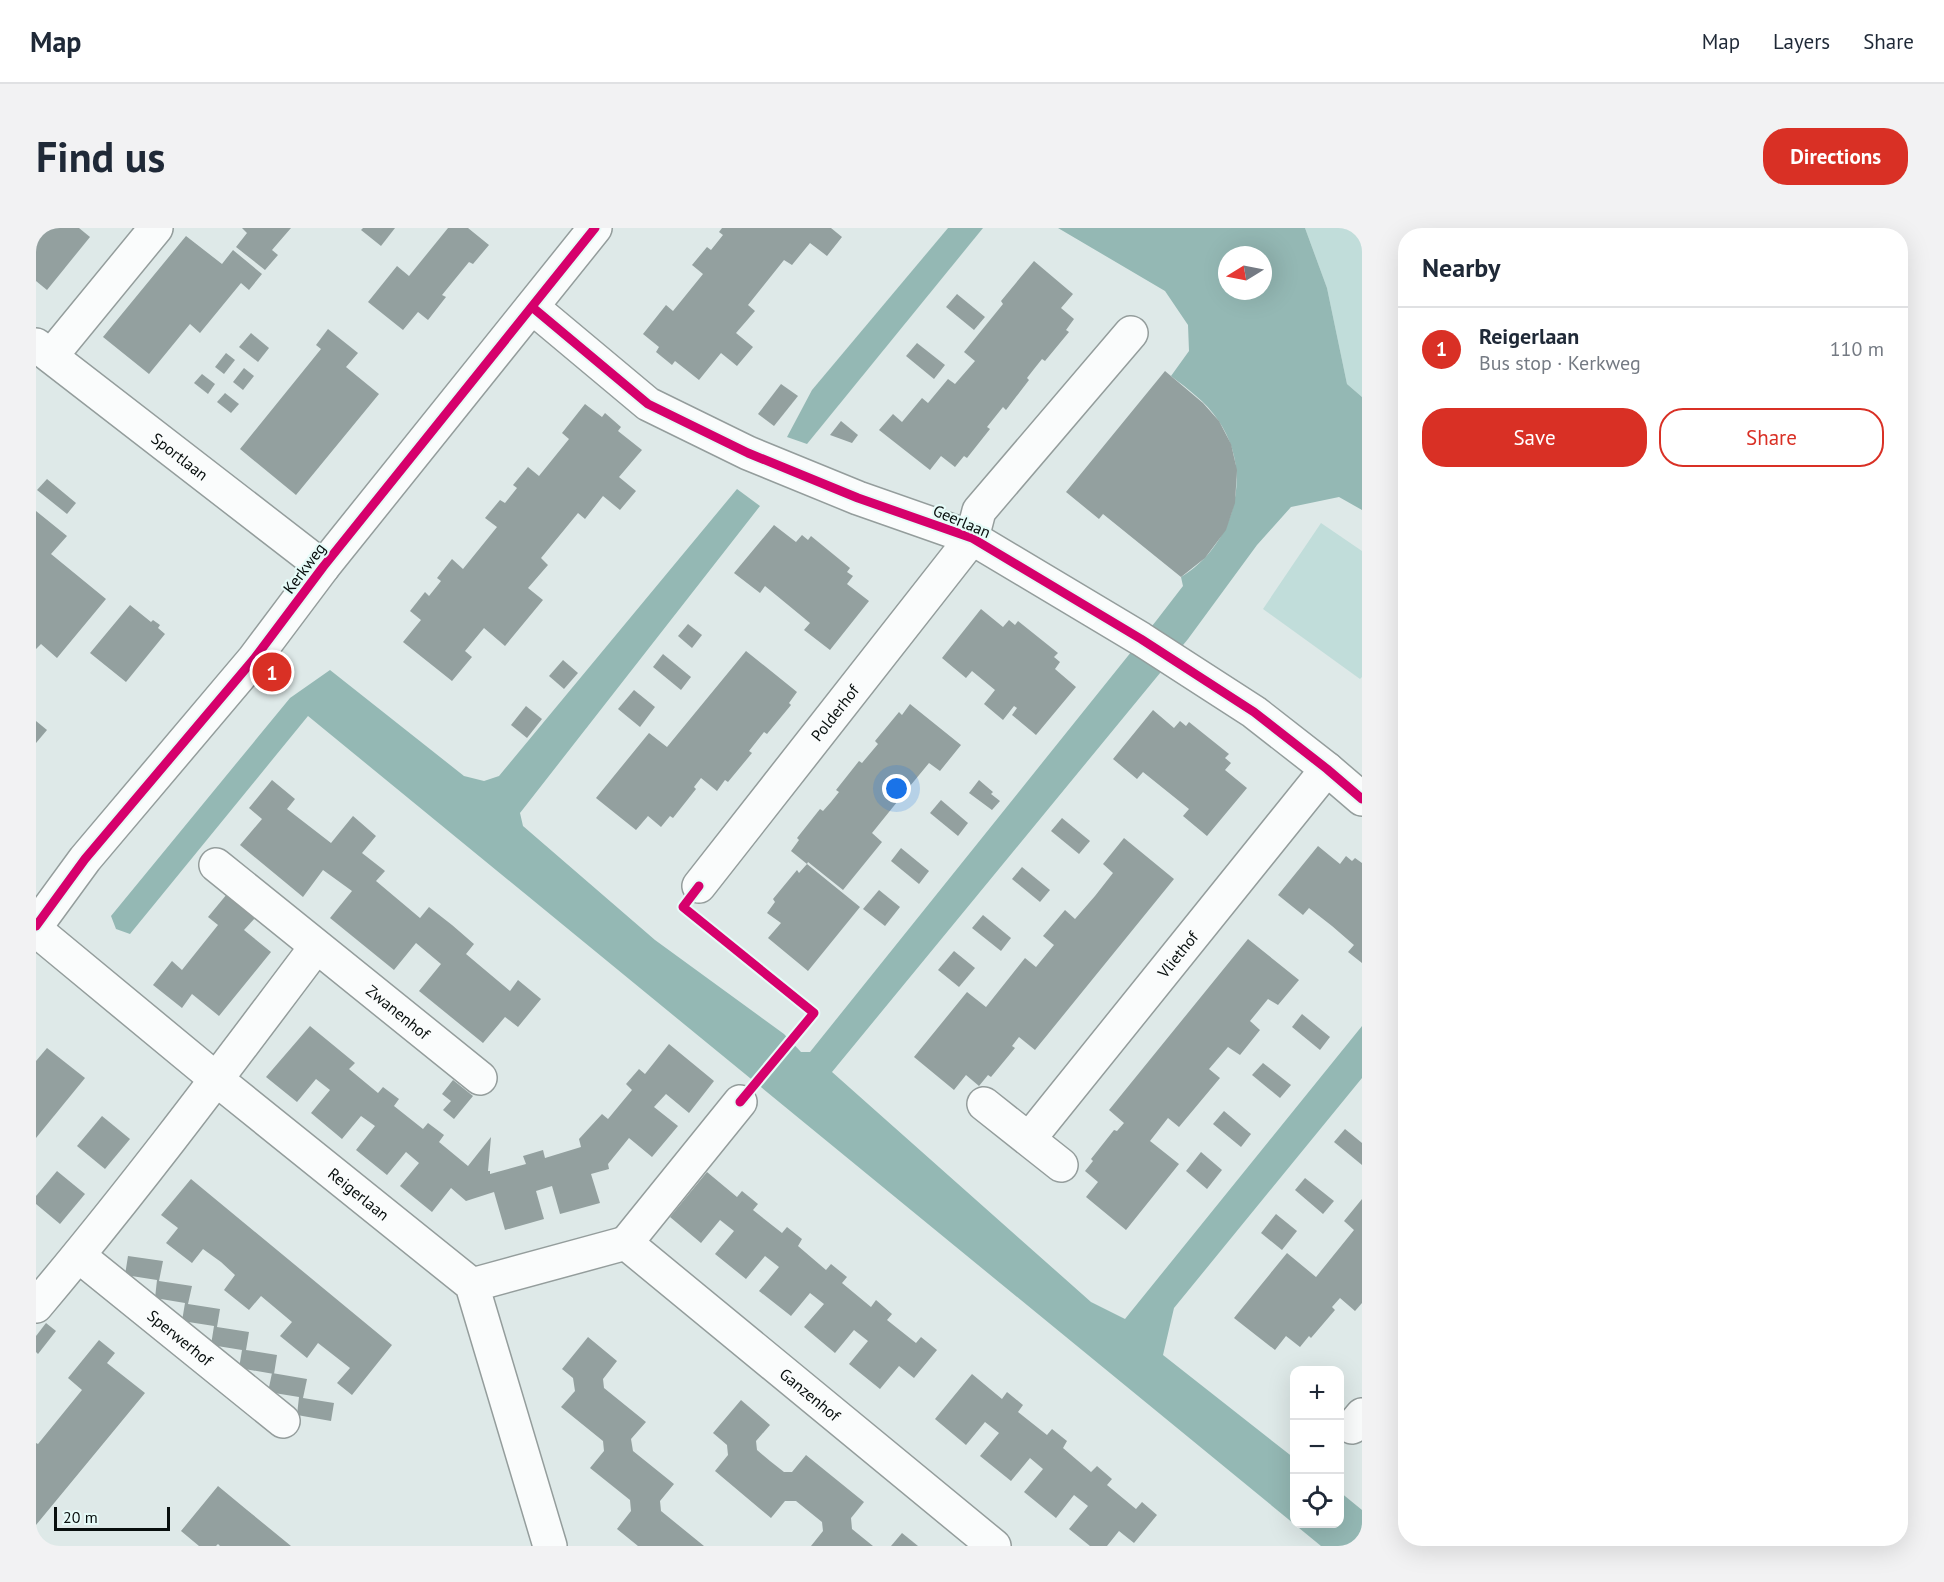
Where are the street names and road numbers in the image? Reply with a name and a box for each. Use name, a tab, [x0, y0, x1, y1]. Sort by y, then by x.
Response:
street label: Sportlaan	[148, 428, 212, 485]
street label: Geerlaan	[930, 500, 994, 542]
street label: Kerkweg	[278, 539, 330, 597]
street label: Polderhof	[807, 680, 864, 745]
street label: Vliethof	[1152, 926, 1203, 982]
street label: Zwanenhof	[362, 980, 435, 1044]
street label: Reigerlaan	[324, 1163, 393, 1225]
street label: Sperwerhof	[143, 1305, 217, 1371]
street label: Ganzenhof	[776, 1364, 845, 1426]

